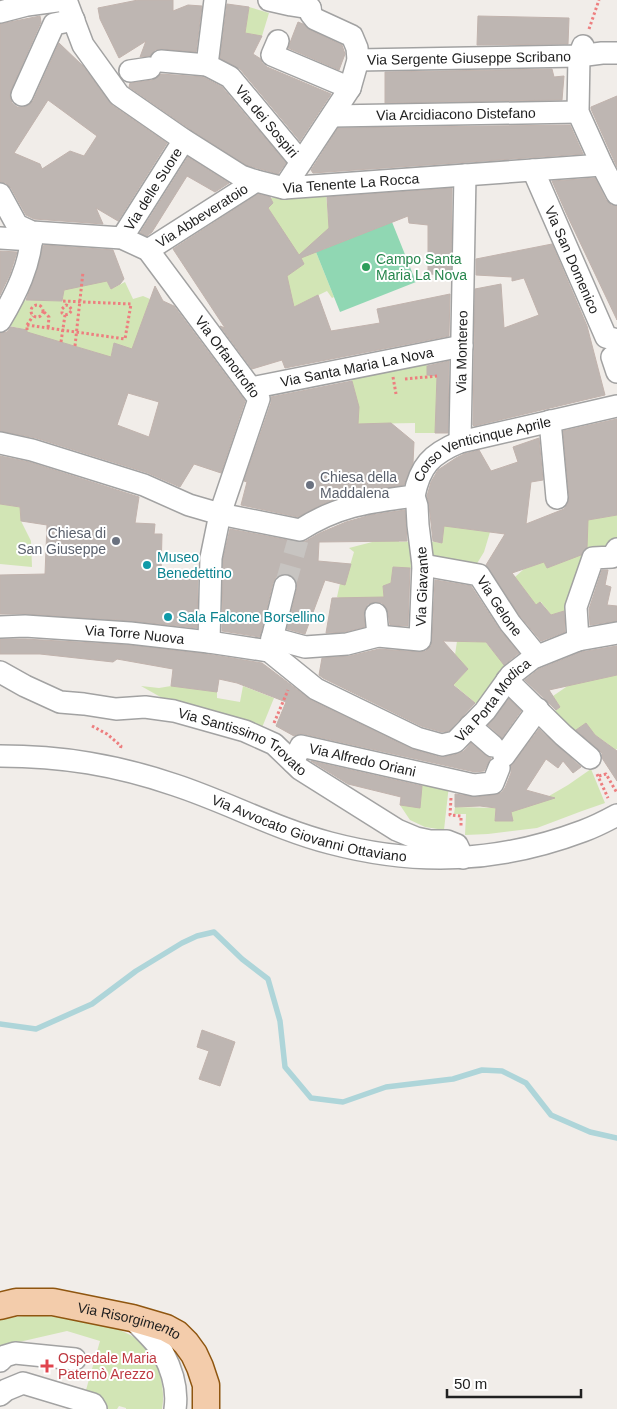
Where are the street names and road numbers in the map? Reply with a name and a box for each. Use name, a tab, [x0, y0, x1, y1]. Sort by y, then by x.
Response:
street label: Via Sergente Giuseppe Scribano	[367, 48, 571, 68]
street label: Via dei Sospiri	[232, 82, 302, 161]
street label: Via Arcidiacono Distefano	[376, 105, 536, 123]
street label: Via delle Suore	[121, 144, 185, 233]
street label: Via Tenente La Rocca	[282, 170, 420, 196]
street label: Via Abbeveratoio	[153, 180, 251, 251]
street label: Via San Domenico	[542, 204, 603, 316]
street label: Via Montereo	[453, 310, 470, 394]
street label: Via Orfanotrofio	[192, 313, 263, 401]
street label: Via Santa Maria La Nova	[279, 344, 435, 390]
street label: Corso Venticinque Aprile	[410, 413, 553, 484]
street label: Via Giavante	[413, 546, 431, 627]
street label: Via Gelone	[474, 573, 526, 639]
street label: Via Torre Nuova	[84, 622, 186, 647]
street label: Via Porta Modica	[452, 655, 534, 745]
street label: Via Santissimo Trovato	[176, 705, 309, 779]
street label: Via Alfredo Oriani	[308, 740, 417, 780]
street label: Via Avvocato Giovanni Ottaviano	[209, 791, 408, 865]
street label: Via Risorgimento	[76, 1299, 184, 1343]

